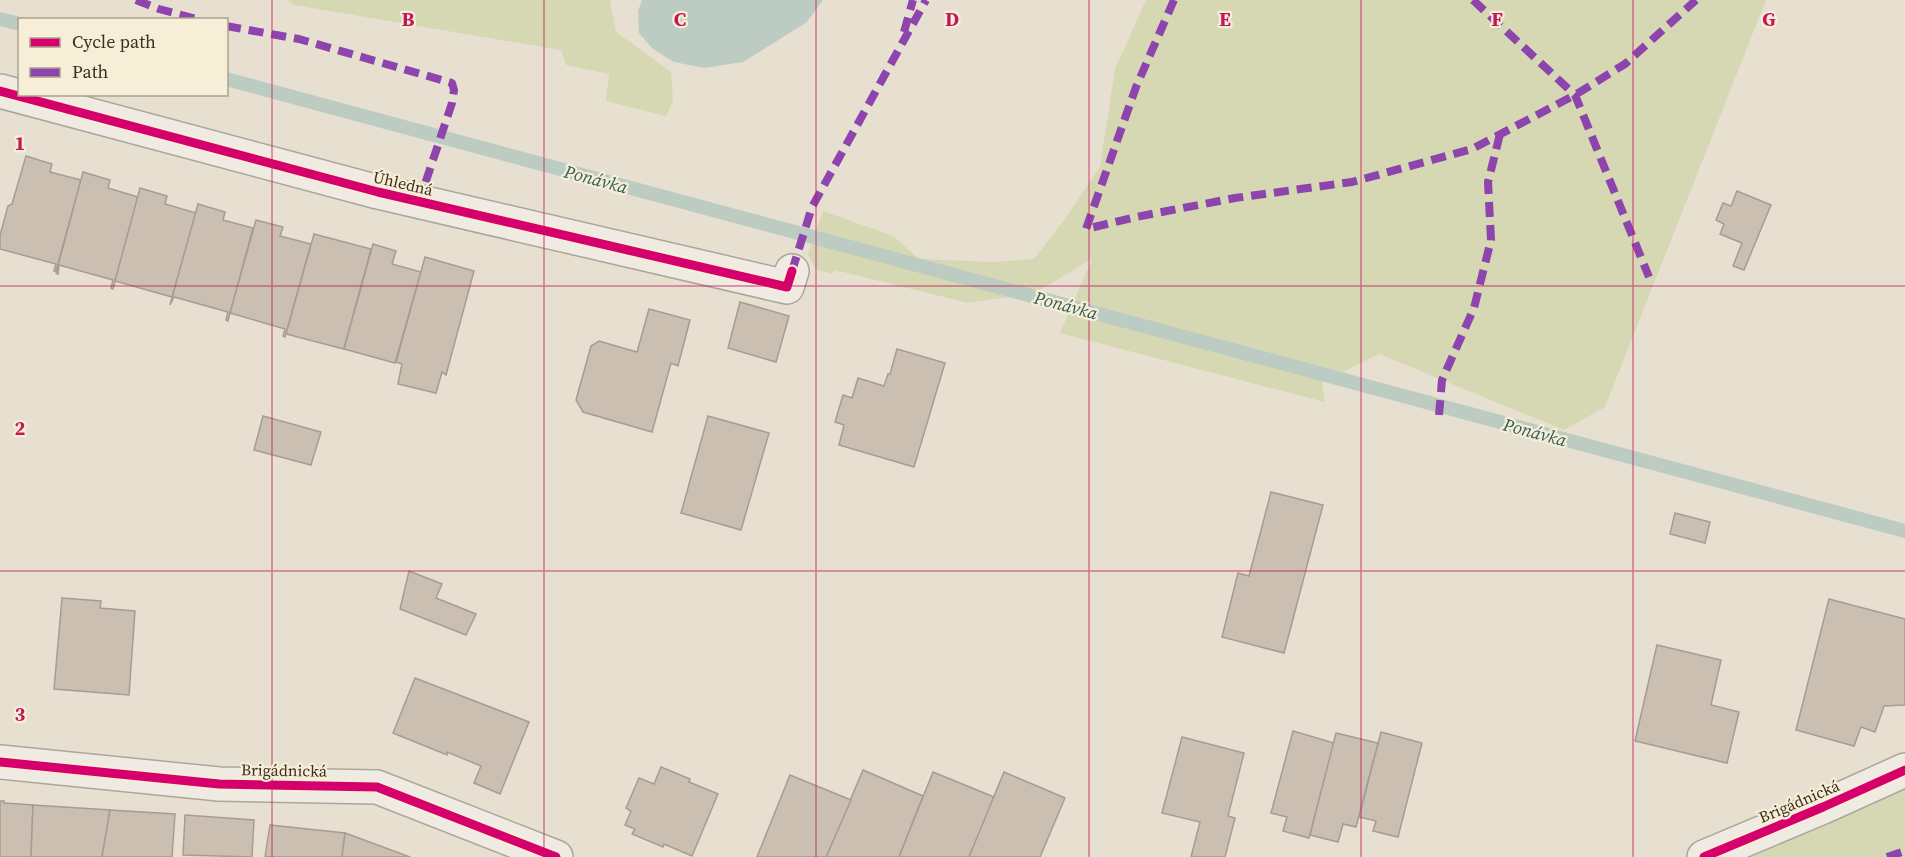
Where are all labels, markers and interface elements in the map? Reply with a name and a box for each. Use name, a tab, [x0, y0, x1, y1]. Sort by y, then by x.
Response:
text: B	[401, 5, 415, 33]
text: C	[674, 5, 686, 33]
text: D	[945, 5, 959, 33]
text: E	[1219, 5, 1231, 33]
text: F	[1491, 5, 1503, 33]
text: G	[1762, 5, 1776, 33]
legend	[18, 18, 228, 96]
text: Cycle path	[72, 29, 156, 54]
text: Path	[72, 59, 109, 84]
text: 1	[15, 129, 25, 157]
water label: Ponávka	[561, 158, 631, 200]
street label: Úhledná	[371, 165, 436, 201]
water label: Ponávka	[1031, 284, 1101, 326]
water label: Ponávka	[1500, 411, 1570, 453]
text: 2	[15, 414, 26, 442]
text: 3	[15, 700, 26, 728]
street label: Brigádnická	[241, 758, 328, 782]
street label: Brigádnická	[1755, 774, 1844, 828]

